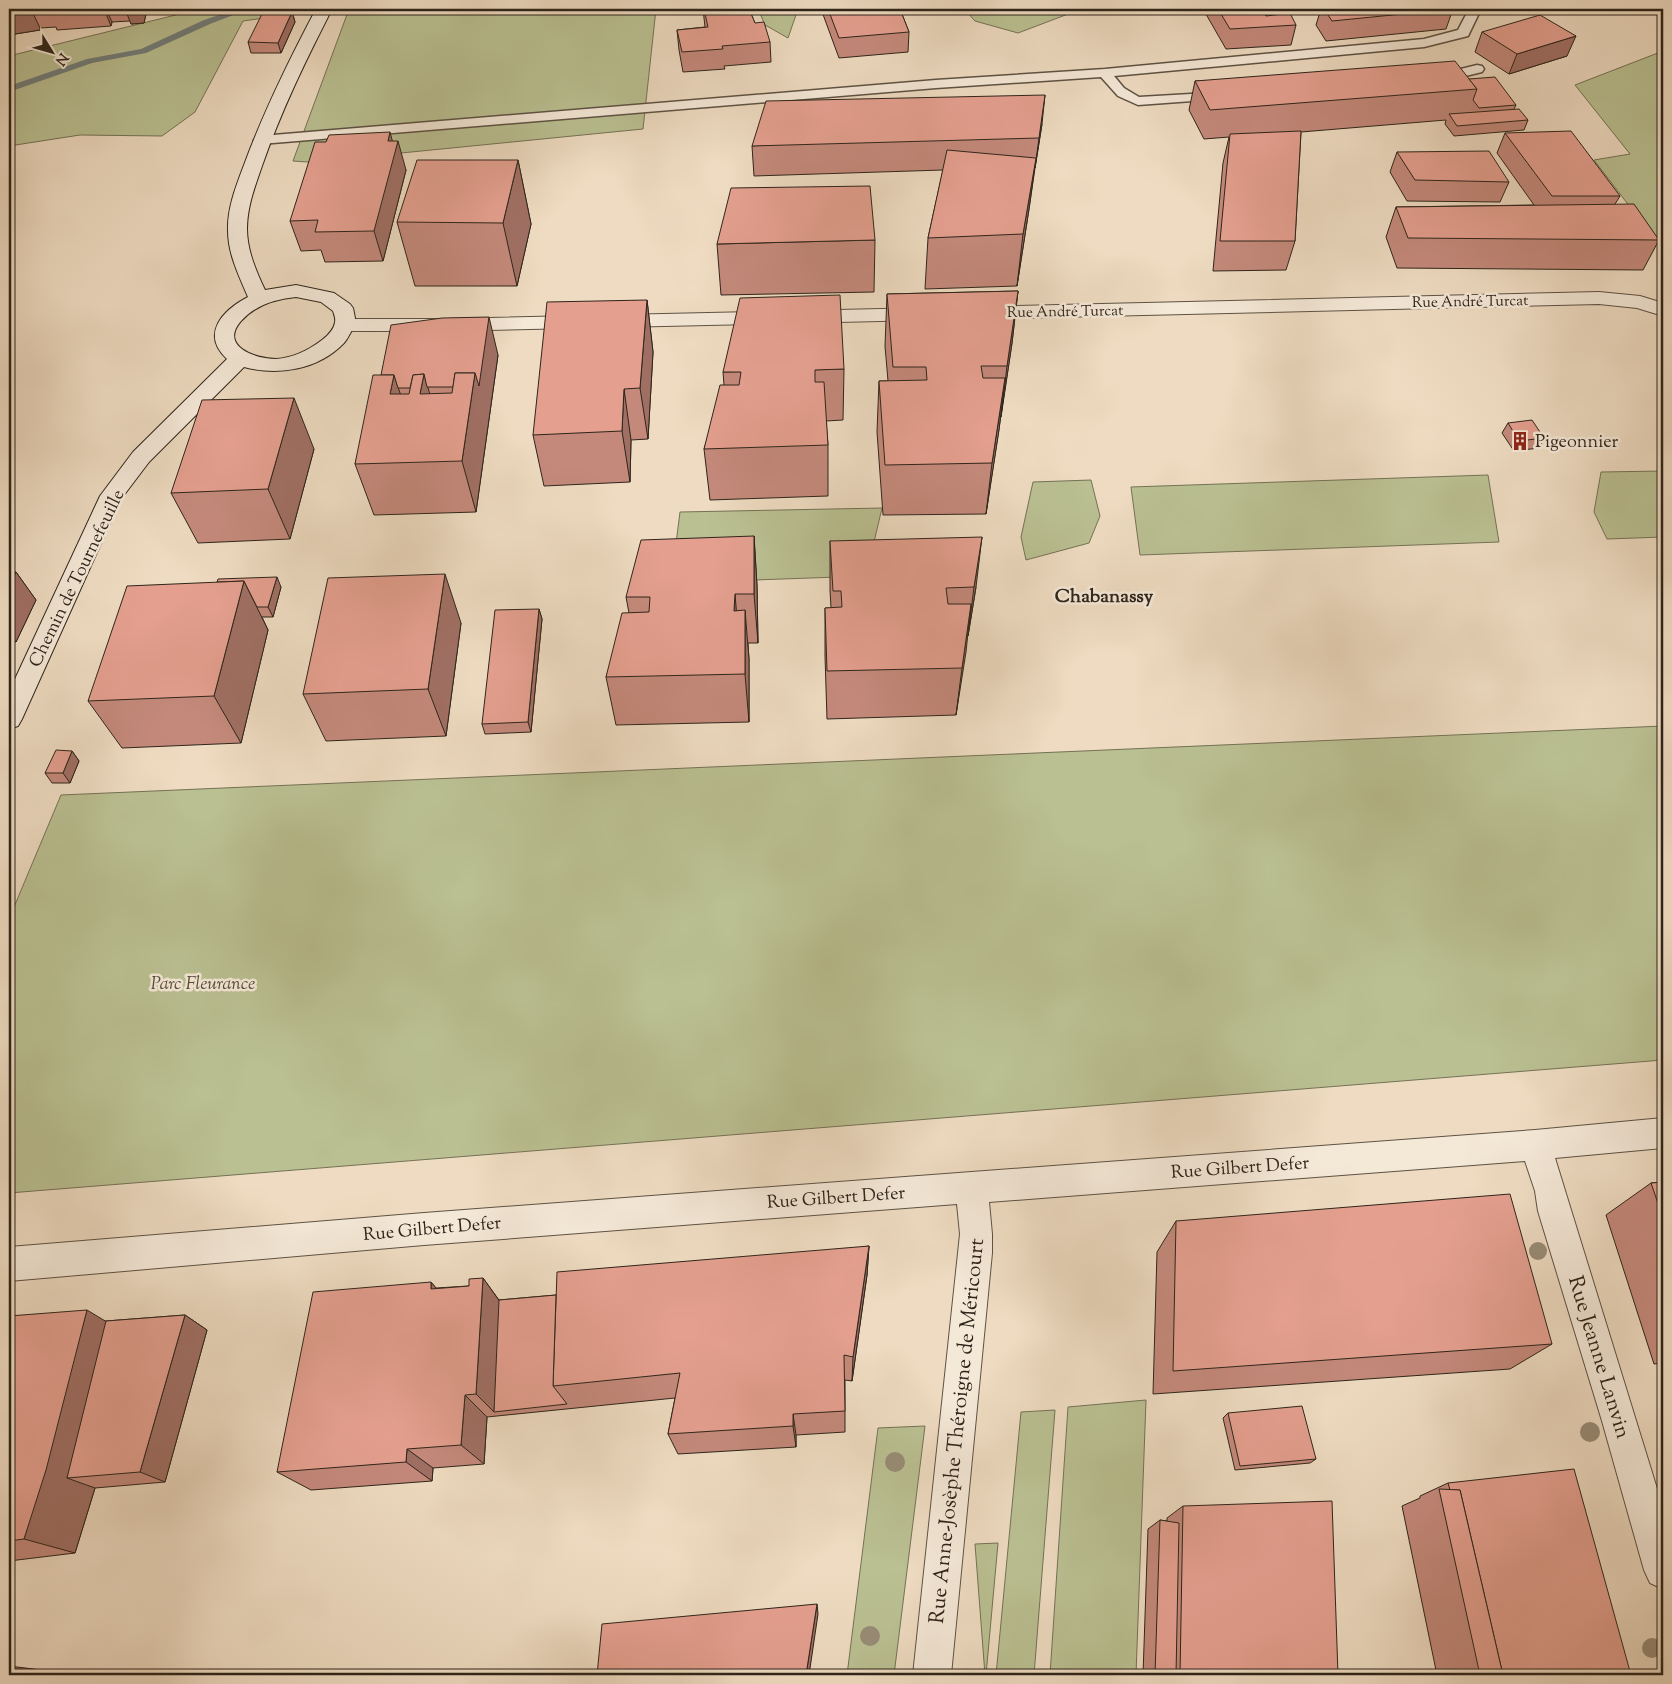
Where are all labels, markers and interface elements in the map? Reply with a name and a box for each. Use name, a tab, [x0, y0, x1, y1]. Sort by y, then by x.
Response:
north arrow	[28, 28, 78, 78]
text: N	[49, 48, 72, 69]
street label: Rue André Turcat	[1412, 291, 1528, 314]
street label: Rue André Turcat	[1007, 301, 1123, 324]
building icon: Pigeonnier	[1509, 430, 1531, 452]
place label: Pigeonnier	[1535, 430, 1619, 456]
street label: Chemin de Tournefeuille	[23, 486, 132, 672]
district label: Chabanassy	[1055, 584, 1154, 611]
park label: Parc Fleurance	[151, 972, 255, 998]
street label: Rue Gilbert Defer	[1170, 1151, 1310, 1187]
street label: Rue Gilbert Defer	[766, 1181, 906, 1217]
street label: Rue Gilbert Defer	[362, 1211, 503, 1249]
street label: Rue Anne-Josèphe Théroigne de Méricourt	[923, 1237, 993, 1625]
street label: Rue Jeanne Lanvin	[1559, 1273, 1637, 1443]

